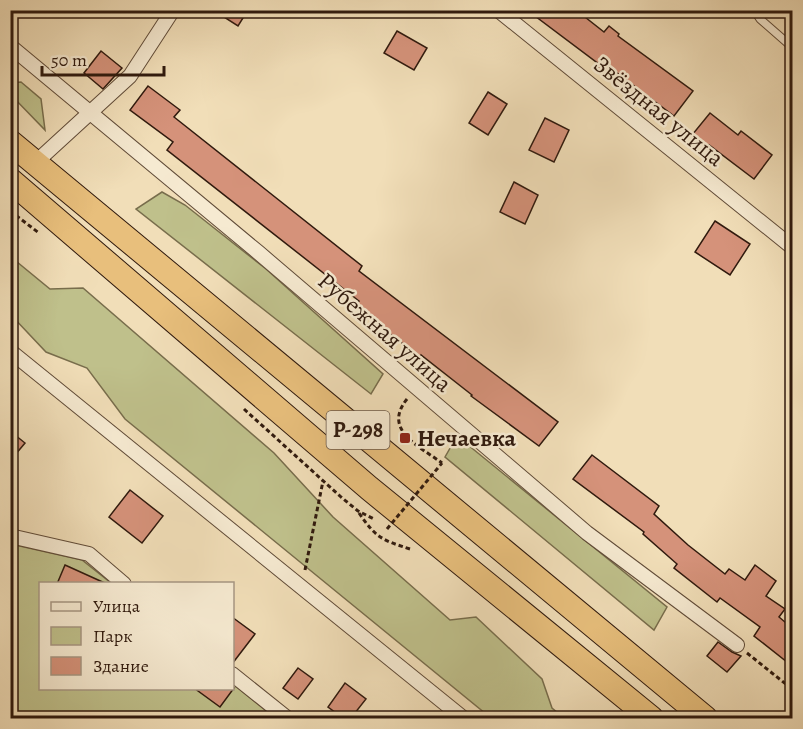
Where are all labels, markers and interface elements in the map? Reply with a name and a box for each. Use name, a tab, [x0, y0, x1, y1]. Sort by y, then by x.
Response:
scale bar	[42, 39, 164, 77]
text: 50 m	[51, 48, 87, 72]
street label: Звёздная улица	[587, 48, 731, 174]
street label: Рубежная улица	[311, 265, 459, 399]
road number: Р-298	[326, 411, 389, 449]
place label: Нечаевка	[417, 422, 517, 454]
marker: Нечаевка	[398, 431, 412, 445]
legend	[39, 582, 234, 690]
text: Улица	[93, 594, 141, 618]
text: Парк	[93, 624, 133, 648]
text: Здание	[93, 654, 149, 678]

